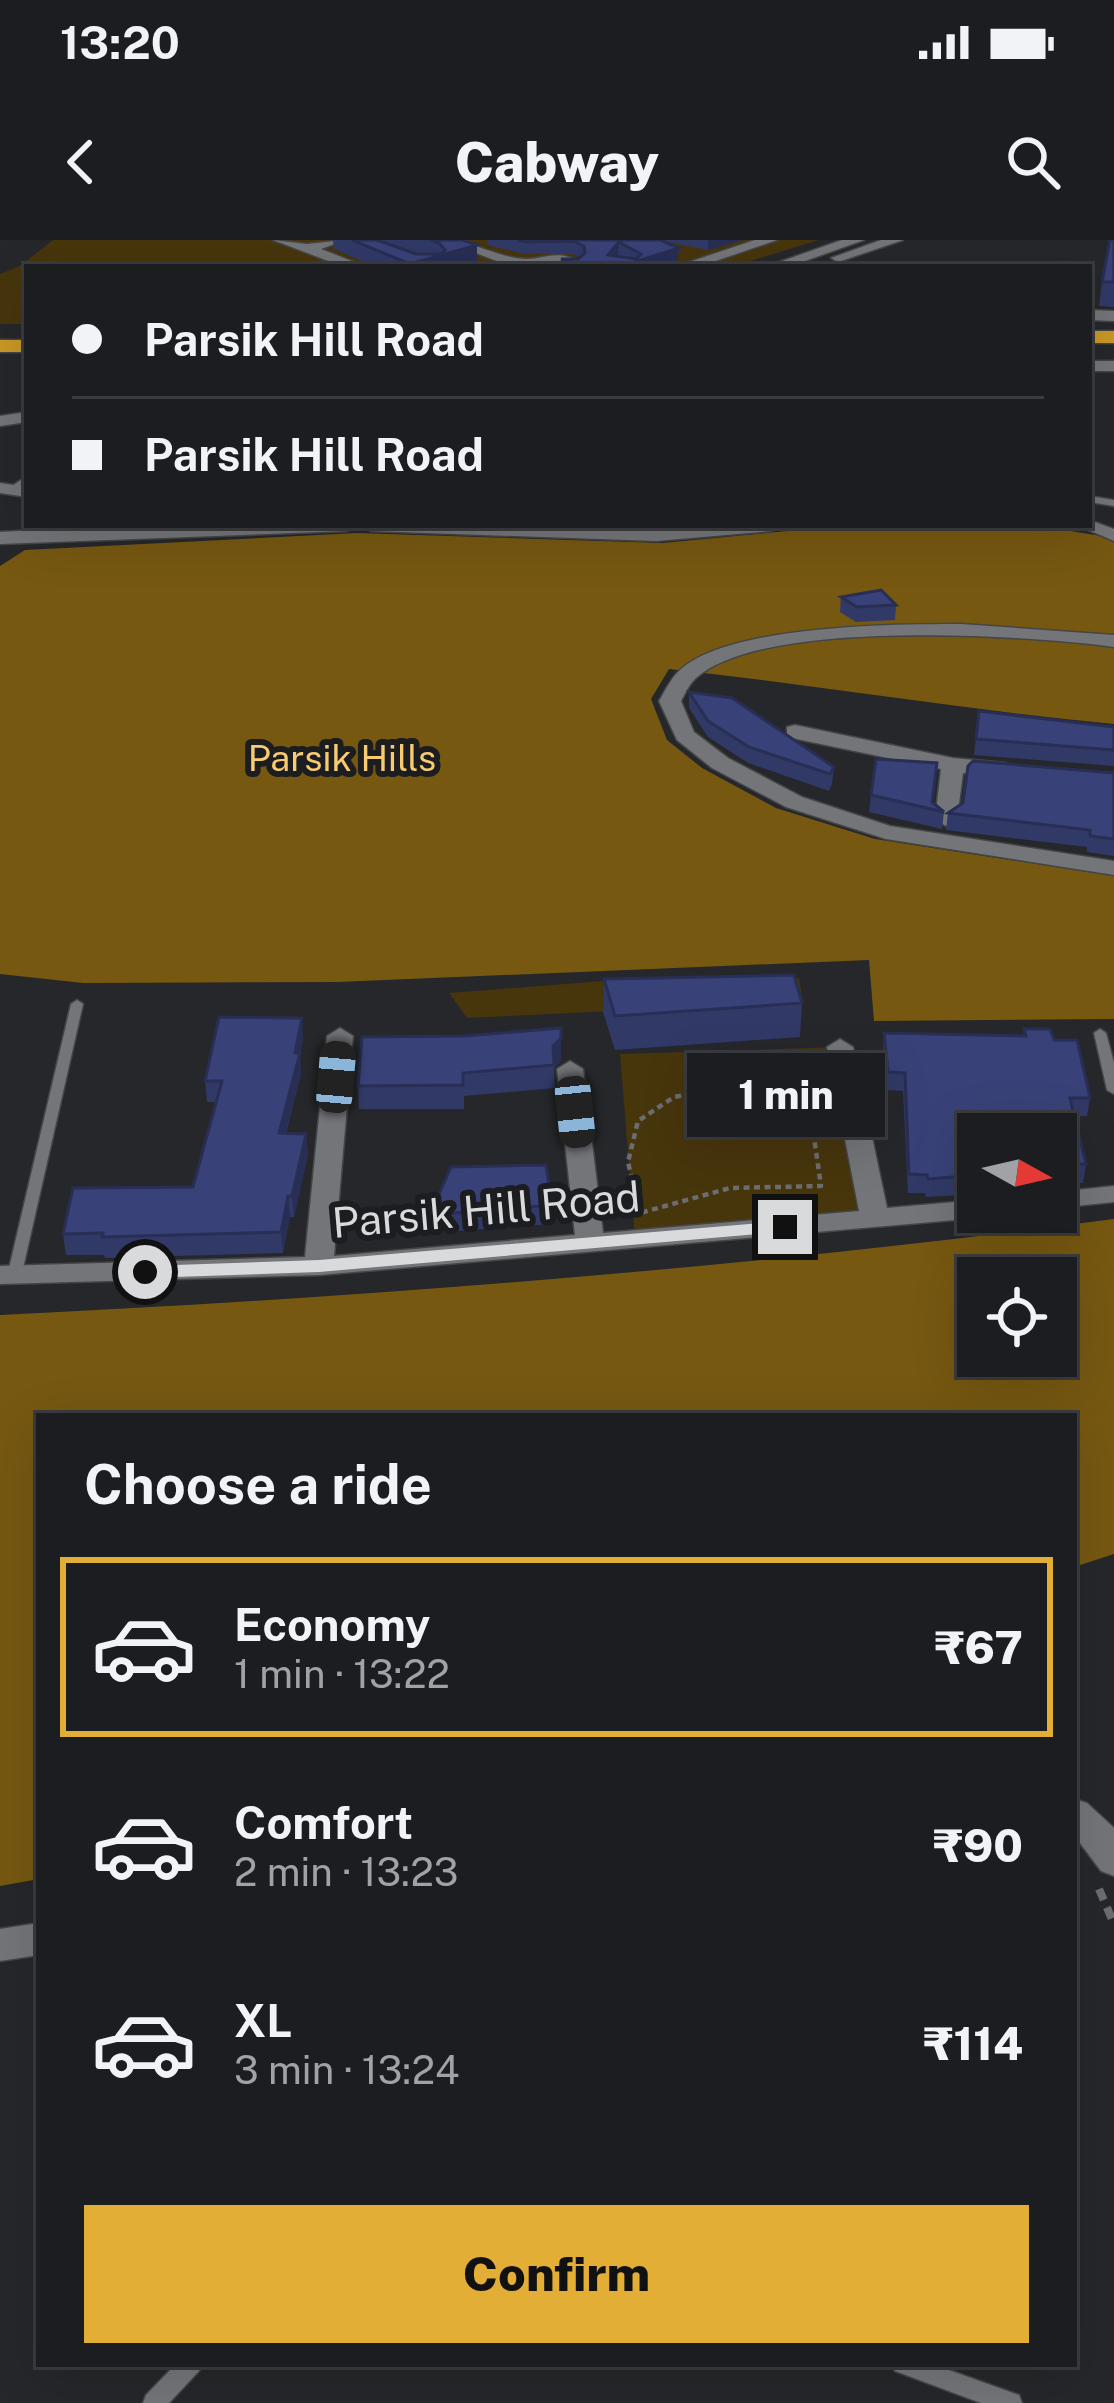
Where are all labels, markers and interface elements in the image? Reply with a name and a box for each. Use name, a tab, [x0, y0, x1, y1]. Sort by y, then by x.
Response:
text: 13:20	[60, 16, 180, 69]
icon: back	[48, 129, 114, 195]
icon: search	[1000, 129, 1066, 195]
text: Cabway	[455, 131, 659, 194]
text: Parsik Hill Road	[144, 313, 484, 366]
text: Parsik Hill Road	[144, 428, 484, 481]
park label: Parsik Hills	[248, 737, 436, 779]
car	[315, 1040, 357, 1114]
callout: 1 min	[686, 1053, 884, 1137]
text: 1 min	[738, 1072, 834, 1118]
car	[553, 1074, 597, 1150]
north arrow	[957, 1113, 1077, 1233]
map controls	[957, 1113, 1077, 1377]
street label: Parsik Hill Road	[330, 1171, 642, 1247]
route end	[758, 1200, 812, 1254]
route start	[118, 1245, 172, 1299]
button: locate	[957, 1257, 1077, 1377]
text: Choose a ride	[84, 1453, 432, 1516]
icon: car	[90, 1593, 198, 1701]
text: Economy	[234, 1598, 430, 1651]
text: ₹67	[934, 1621, 1023, 1674]
text: 1 min · 13:22	[234, 1651, 450, 1697]
icon: car	[90, 1791, 198, 1899]
text: Comfort	[234, 1796, 413, 1849]
text: ₹90	[933, 1819, 1023, 1872]
text: 2 min · 13:23	[234, 1849, 458, 1895]
icon: car	[90, 1989, 198, 2097]
text: XL	[234, 1994, 292, 2047]
text: ₹114	[923, 2017, 1023, 2070]
text: 3 min · 13:24	[234, 2047, 460, 2093]
button: Confirm	[84, 2205, 1029, 2343]

